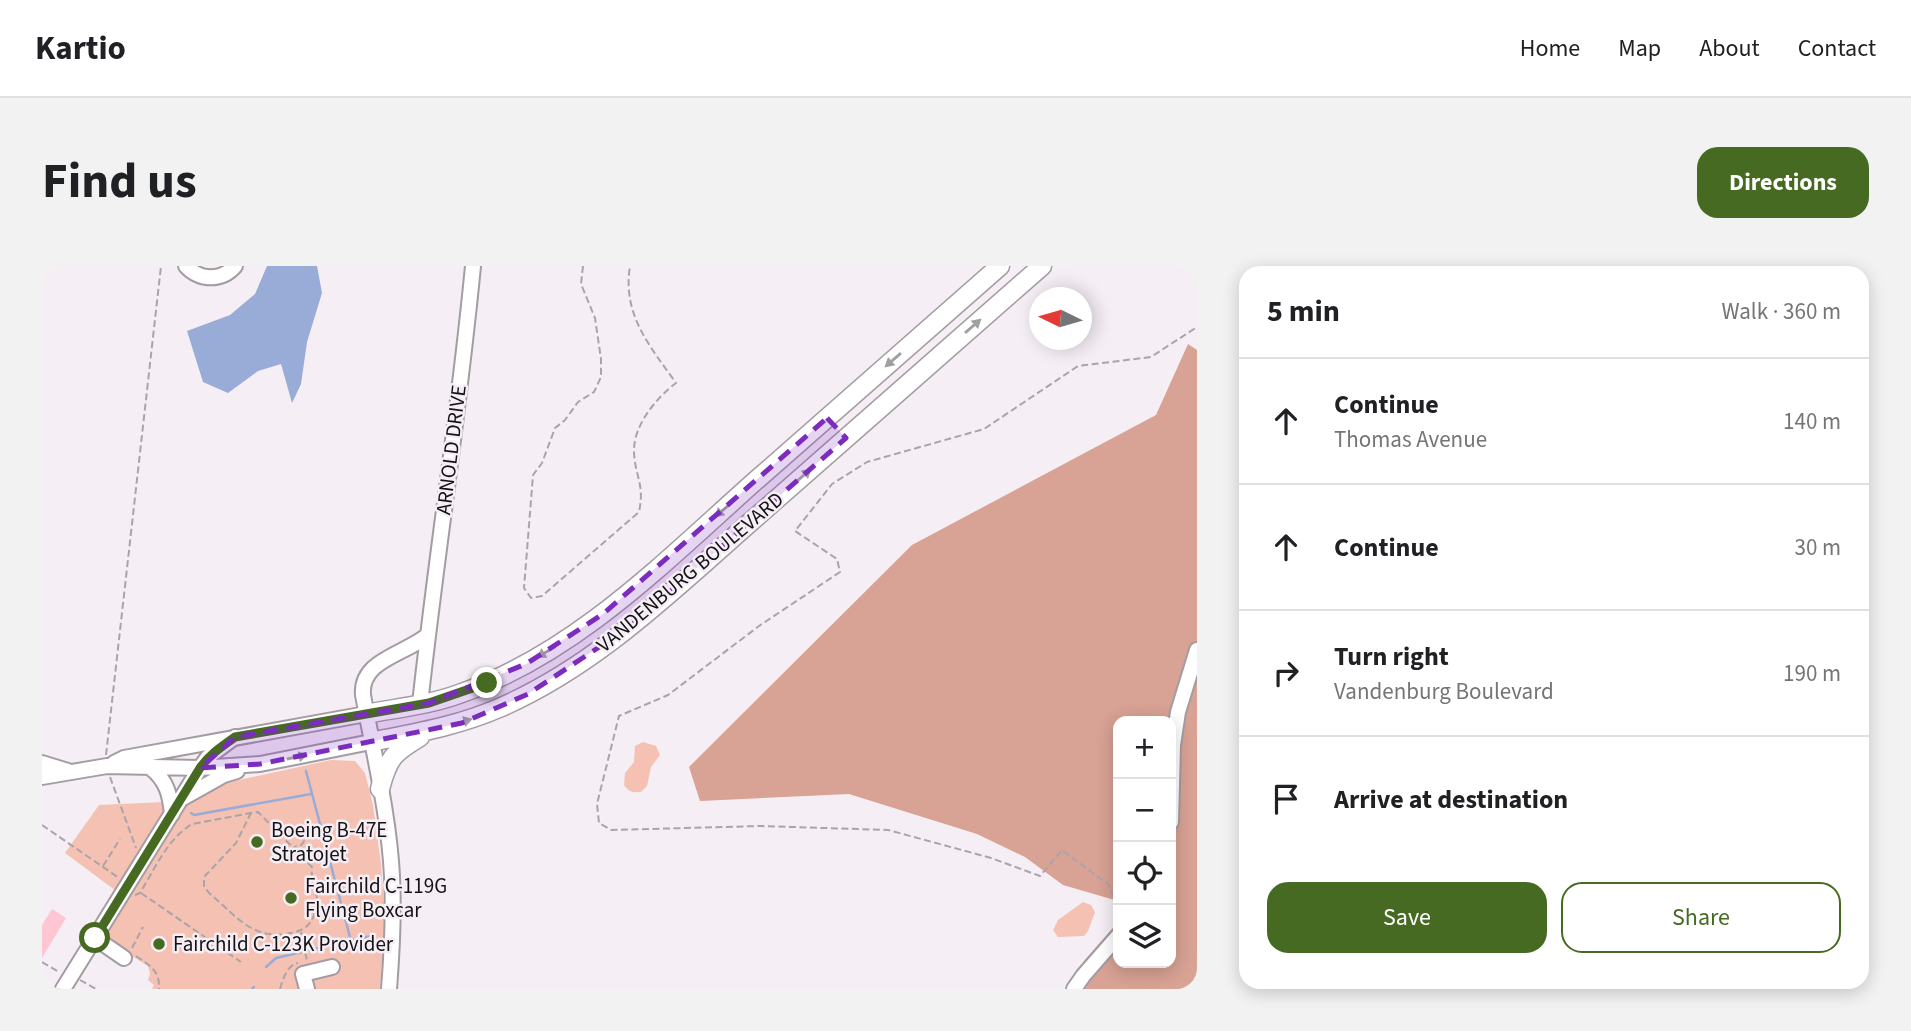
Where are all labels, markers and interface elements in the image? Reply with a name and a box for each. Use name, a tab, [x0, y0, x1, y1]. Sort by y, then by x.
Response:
text: Kartio	[35, 25, 126, 72]
text: Home	[1520, 31, 1580, 66]
text: Map	[1618, 31, 1661, 66]
text: About	[1699, 31, 1760, 66]
text: Contact	[1798, 31, 1876, 66]
text: Find us	[42, 147, 197, 217]
button: Directions	[1697, 147, 1869, 218]
north arrow	[1029, 287, 1092, 350]
text: 5 min	[1267, 290, 1340, 333]
text: Walk · 360 m	[1722, 295, 1841, 328]
one-way arrow	[965, 319, 982, 334]
one-way arrow	[885, 352, 902, 367]
street label: ARNOLD DRIVE	[428, 383, 474, 517]
text: Continue	[1334, 386, 1439, 423]
icon: ahead	[1267, 402, 1305, 440]
text: 140 m	[1783, 405, 1841, 438]
text: Thomas Avenue	[1334, 423, 1487, 456]
one-way arrow	[794, 469, 811, 484]
street label: VANDENBURG BOULEVARD	[590, 485, 790, 659]
one-way arrow	[714, 502, 731, 517]
icon: ahead	[1267, 528, 1305, 566]
text: Continue	[1334, 529, 1439, 566]
text: 30 m	[1794, 531, 1841, 564]
text: Turn right	[1334, 638, 1449, 675]
one-way arrow	[536, 646, 555, 659]
icon: right	[1267, 654, 1305, 692]
text: 190 m	[1783, 657, 1841, 690]
route end	[471, 667, 502, 698]
text: Vandenburg Boulevard	[1334, 675, 1554, 708]
map controls	[1113, 716, 1176, 968]
button: +	[1113, 716, 1176, 779]
one-way arrow	[451, 717, 472, 727]
one-way arrow	[286, 751, 308, 762]
button: −	[1113, 779, 1176, 842]
icon: arrive	[1267, 780, 1305, 818]
text: Arrive at destination	[1334, 781, 1568, 818]
place label: Boeing B-47E Stratojet	[271, 815, 387, 869]
marker: Boeing B-47E Stratojet	[249, 834, 265, 850]
button: locate	[1113, 842, 1176, 905]
place label: Fairchild C-119G Flying Boxcar	[305, 871, 447, 925]
button: Save	[1267, 882, 1547, 953]
button: Share	[1561, 882, 1841, 953]
marker: Fairchild C-119G Flying Boxcar	[283, 890, 299, 906]
button: layers	[1113, 905, 1176, 968]
route start	[79, 922, 110, 953]
place label: Fairchild C-123K Provider	[173, 929, 394, 959]
marker: Fairchild C-123K Provider	[151, 936, 167, 952]

